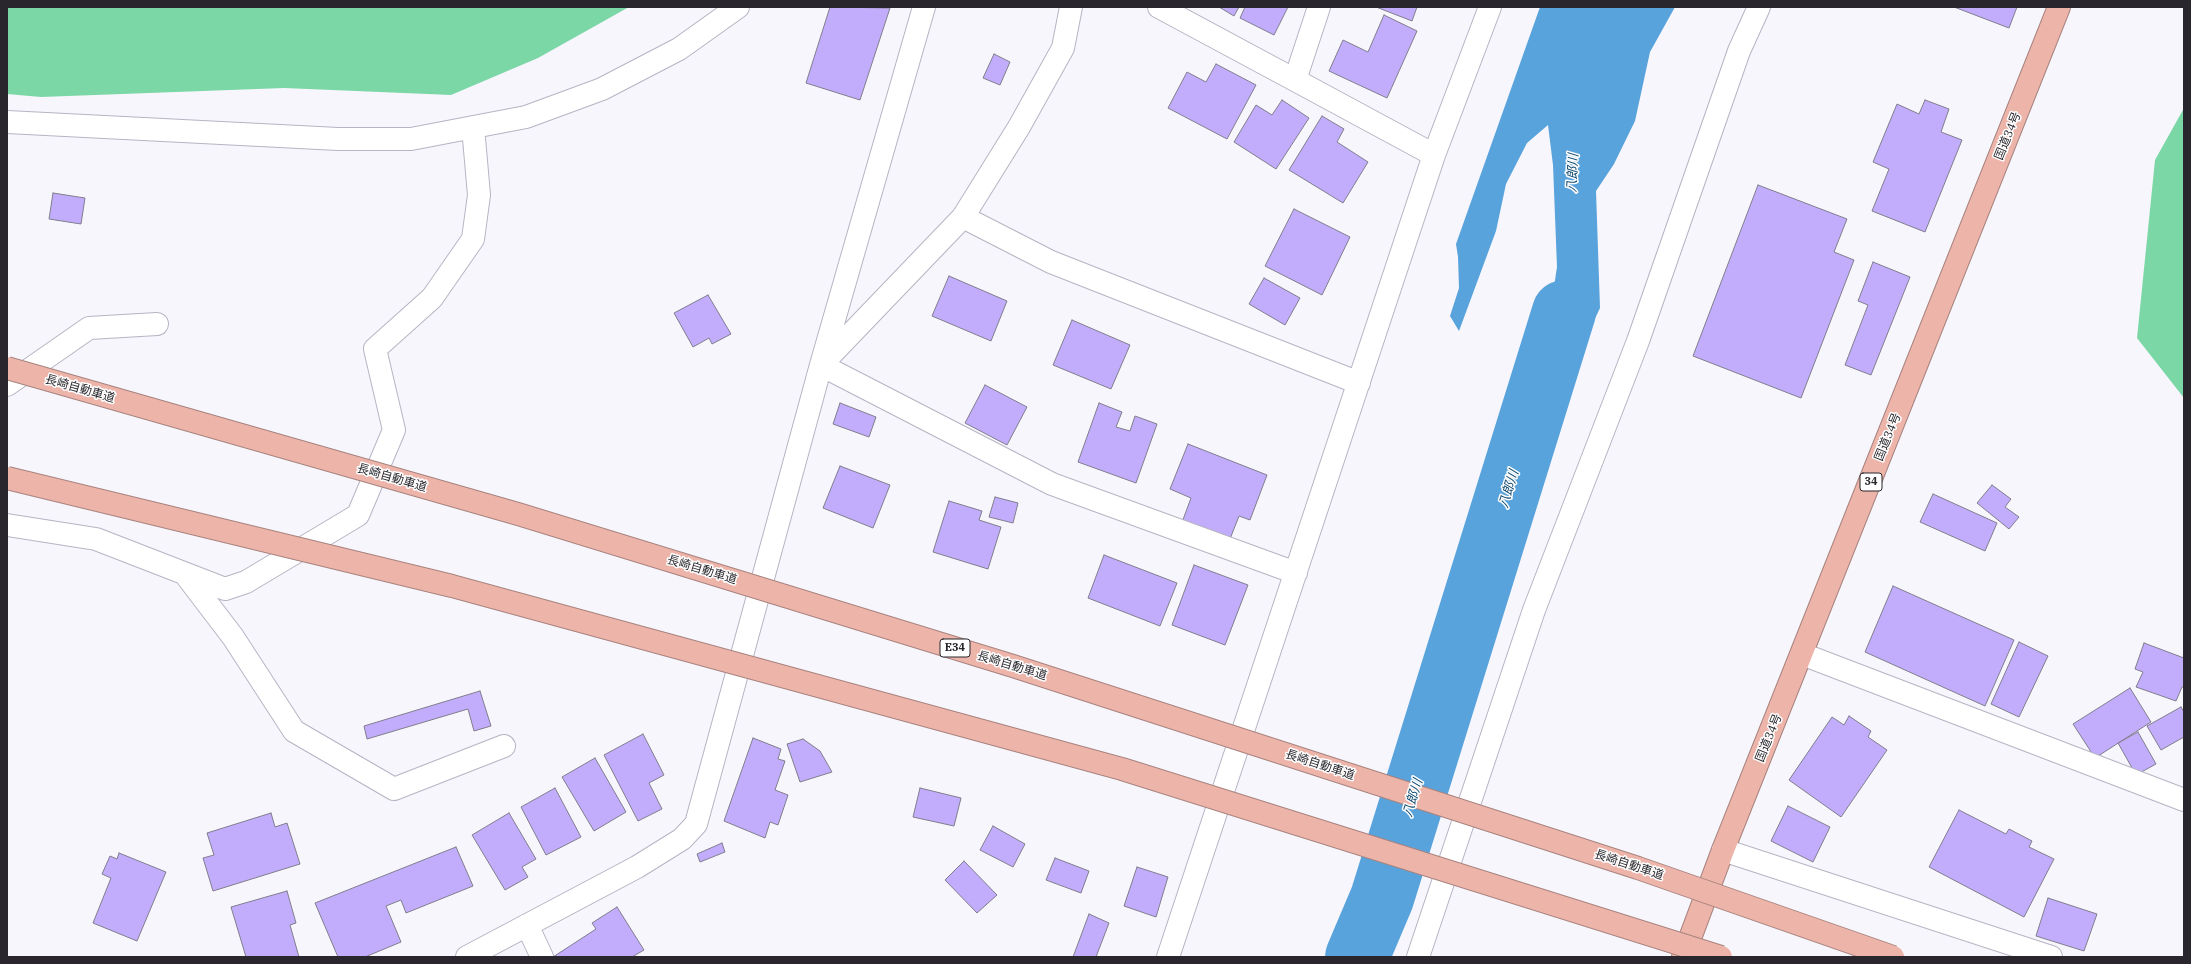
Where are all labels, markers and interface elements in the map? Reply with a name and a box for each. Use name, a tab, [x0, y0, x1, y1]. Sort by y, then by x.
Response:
street label: 国道34号	[1992, 110, 2024, 162]
water label: 八郎川	[1564, 153, 1582, 193]
street label: 長崎自動車道	[43, 372, 117, 406]
street label: 国道34号	[1872, 411, 1904, 463]
street label: 長崎自動車道	[355, 461, 429, 495]
water label: 八郎川	[1496, 468, 1522, 510]
road number: 34	[1860, 473, 1882, 491]
street label: 長崎自動車道	[665, 553, 739, 587]
road number: E34	[940, 639, 970, 657]
street label: 長崎自動車道	[975, 649, 1049, 683]
street label: 国道34号	[1753, 712, 1785, 764]
street label: 長崎自動車道	[1284, 747, 1356, 783]
water label: 八郎川	[1400, 777, 1426, 819]
street label: 長崎自動車道	[1593, 847, 1665, 883]

